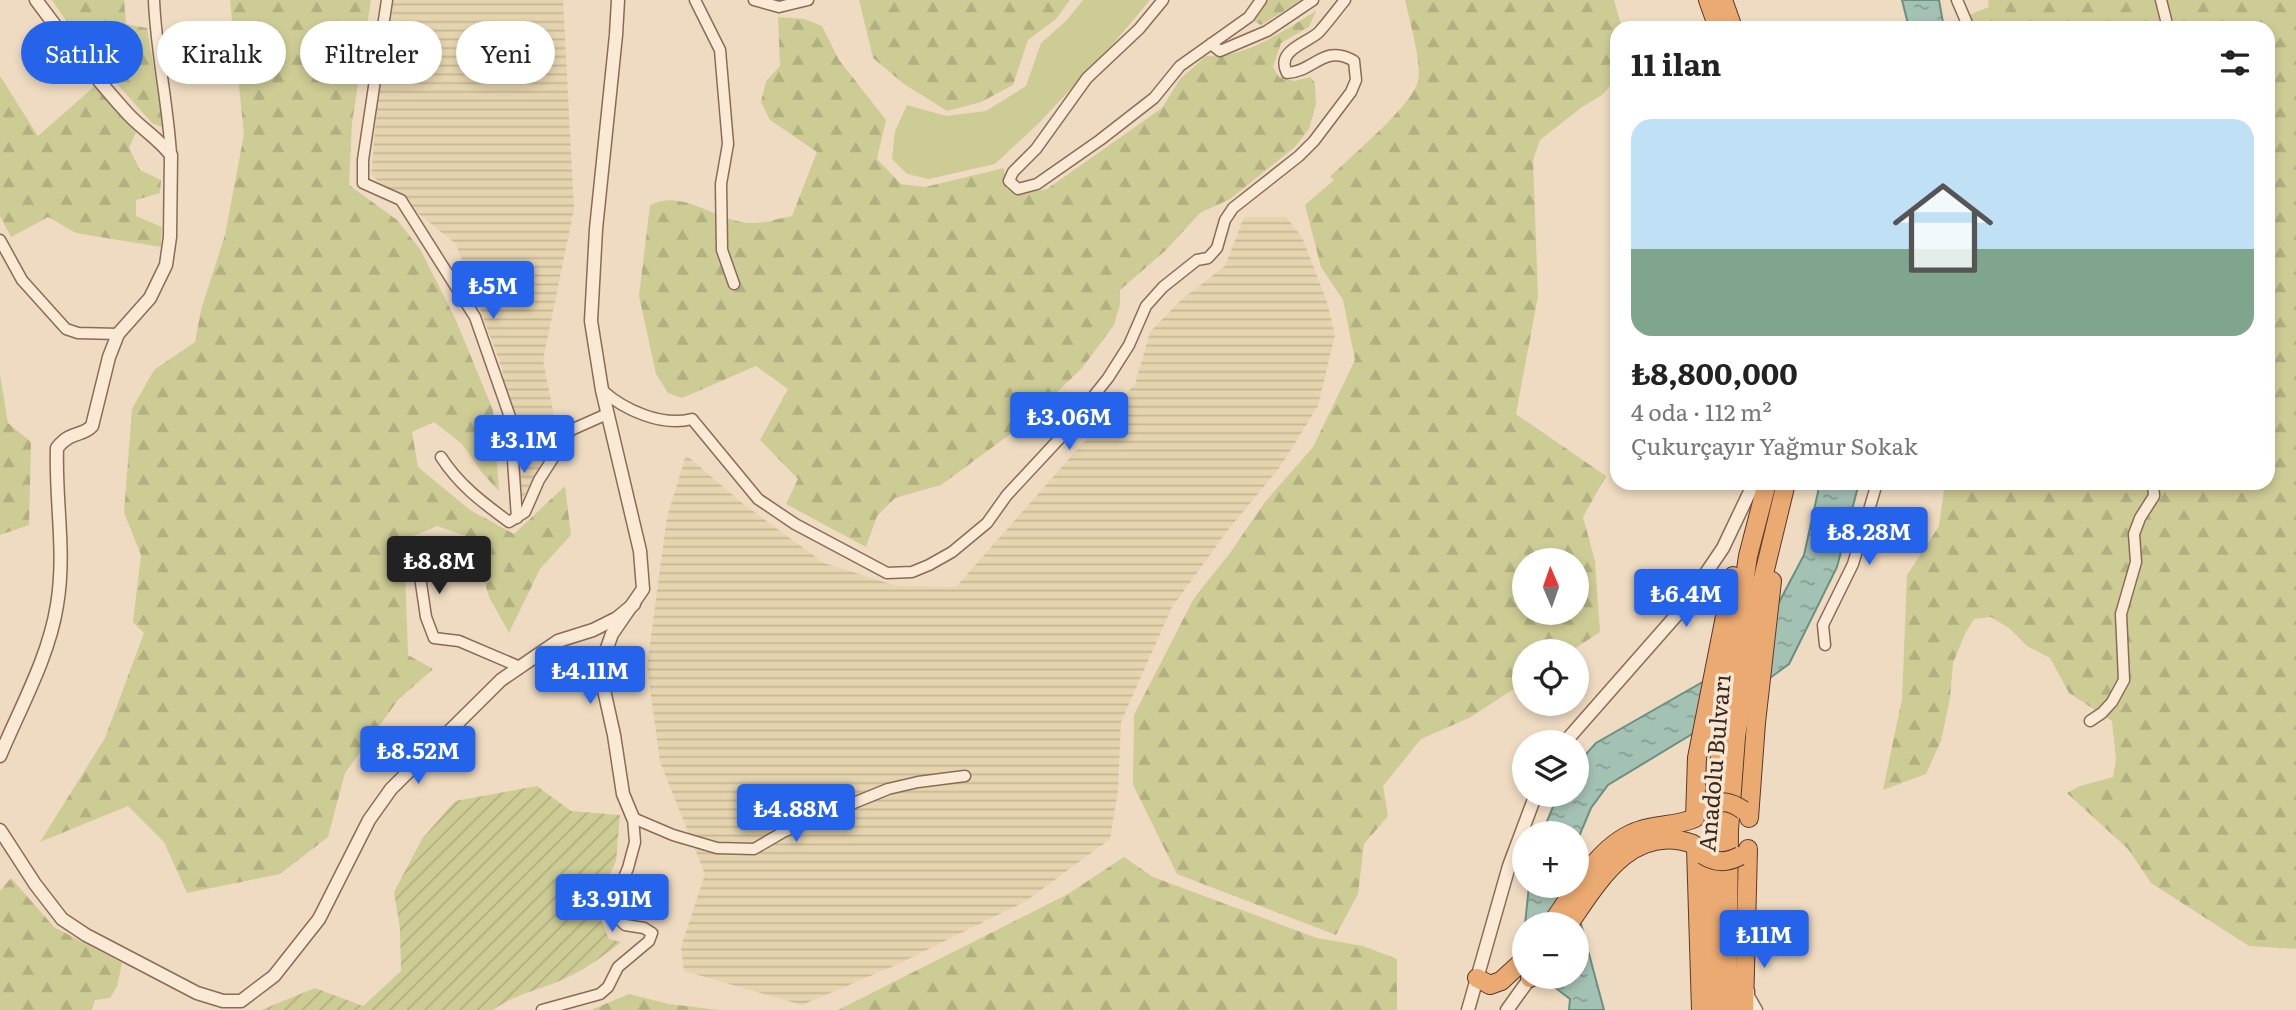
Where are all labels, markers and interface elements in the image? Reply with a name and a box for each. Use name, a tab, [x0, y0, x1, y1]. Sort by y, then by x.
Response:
chip: Satılık	[21, 21, 143, 84]
chip: Kiralık	[157, 21, 286, 84]
chip: Filtreler	[300, 21, 442, 84]
chip: Yeni	[456, 21, 555, 84]
text: 11 ilan	[1631, 41, 1721, 85]
icon: filters	[2216, 44, 2254, 82]
icon: home	[1880, 165, 2006, 291]
pin: ₺5M	[459, 262, 527, 321]
text: ₺5M	[468, 267, 518, 301]
text: ₺8,800,000	[1631, 350, 1798, 394]
pin: ₺3.06M	[1012, 392, 1126, 452]
text: 4 oda · 112 m²	[1631, 394, 1772, 428]
text: ₺3.06M	[1026, 398, 1112, 432]
pin: ₺3.1M	[475, 416, 573, 475]
text: ₺3.1M	[490, 421, 558, 455]
text: Çukurçayır Yağmur Sokak	[1631, 428, 1918, 462]
pin: ₺8.28M	[1812, 508, 1926, 567]
text: ₺8.28M	[1827, 513, 1911, 547]
pin: ₺8.8M	[390, 536, 488, 596]
text: ₺8.8M	[403, 542, 475, 576]
north arrow	[1512, 548, 1589, 625]
map controls	[1512, 548, 1589, 989]
pin: ₺6.4M	[1637, 570, 1735, 629]
text: ₺6.4M	[1650, 575, 1722, 609]
button: locate	[1512, 639, 1589, 716]
pin: ₺4.11M	[533, 646, 647, 706]
text: ₺4.11M	[551, 652, 629, 686]
street label: Anadolu Bulvarı	[1688, 672, 1738, 853]
pin: ₺8.52M	[361, 726, 475, 786]
button: layers	[1512, 730, 1589, 807]
text: ₺8.52M	[376, 732, 460, 766]
pin: ₺4.88M	[739, 784, 853, 844]
text: ₺4.88M	[753, 790, 839, 824]
button: +	[1512, 821, 1589, 898]
pin: ₺3.91M	[555, 874, 669, 934]
text: ₺3.91M	[572, 880, 652, 914]
pin: ₺11M	[1723, 911, 1805, 970]
button: −	[1512, 912, 1589, 989]
text: ₺11M	[1736, 916, 1792, 950]

